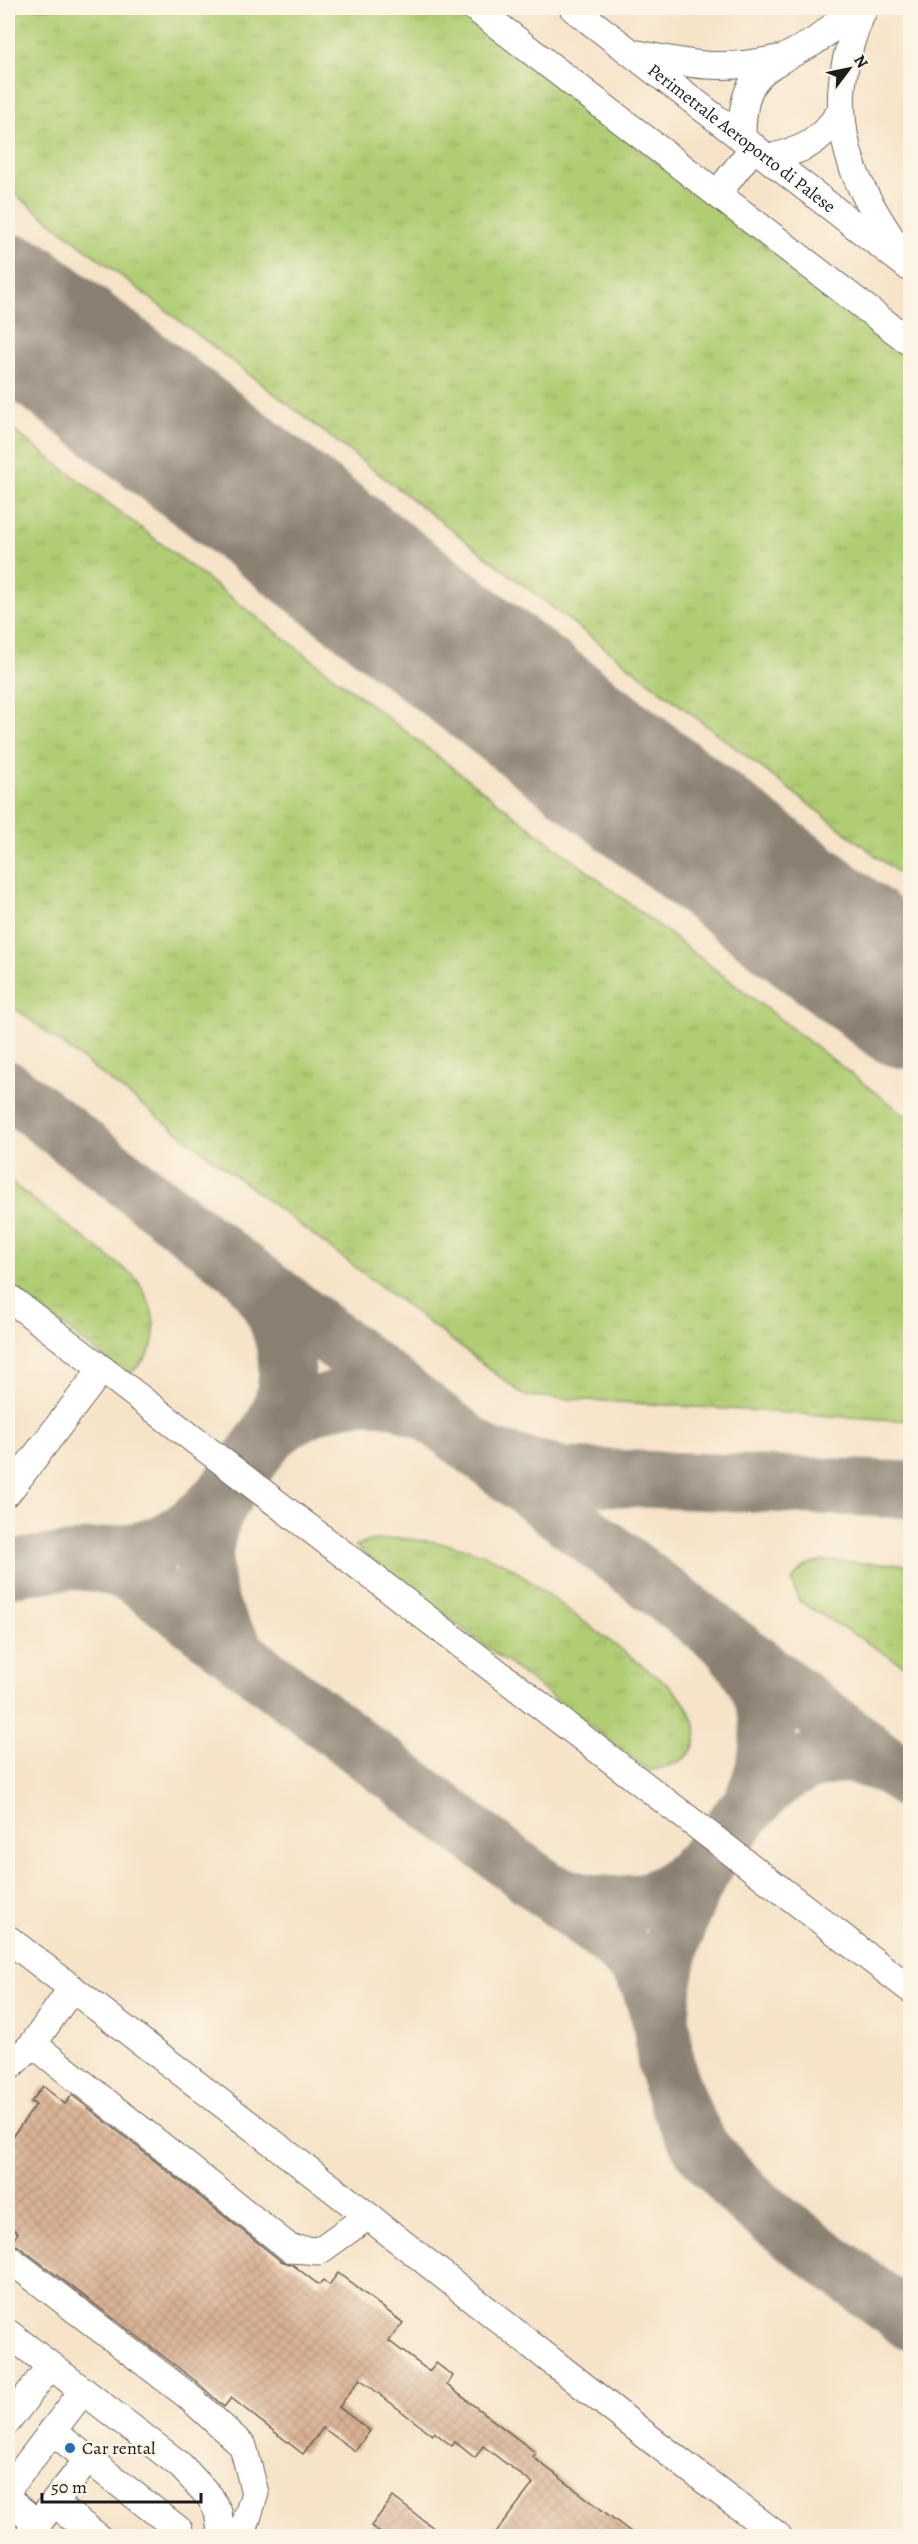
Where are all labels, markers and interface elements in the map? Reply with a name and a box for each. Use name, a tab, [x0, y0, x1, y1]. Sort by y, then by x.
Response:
north arrow	[819, 39, 879, 99]
text: N	[848, 51, 873, 73]
street label: Perimetrale Aeroporto di Palese	[643, 58, 841, 218]
place label: Car rental	[82, 2436, 156, 2460]
marker: Car rental	[63, 2441, 77, 2455]
scale bar	[42, 2466, 201, 2504]
text: 50 m	[51, 2475, 87, 2499]

